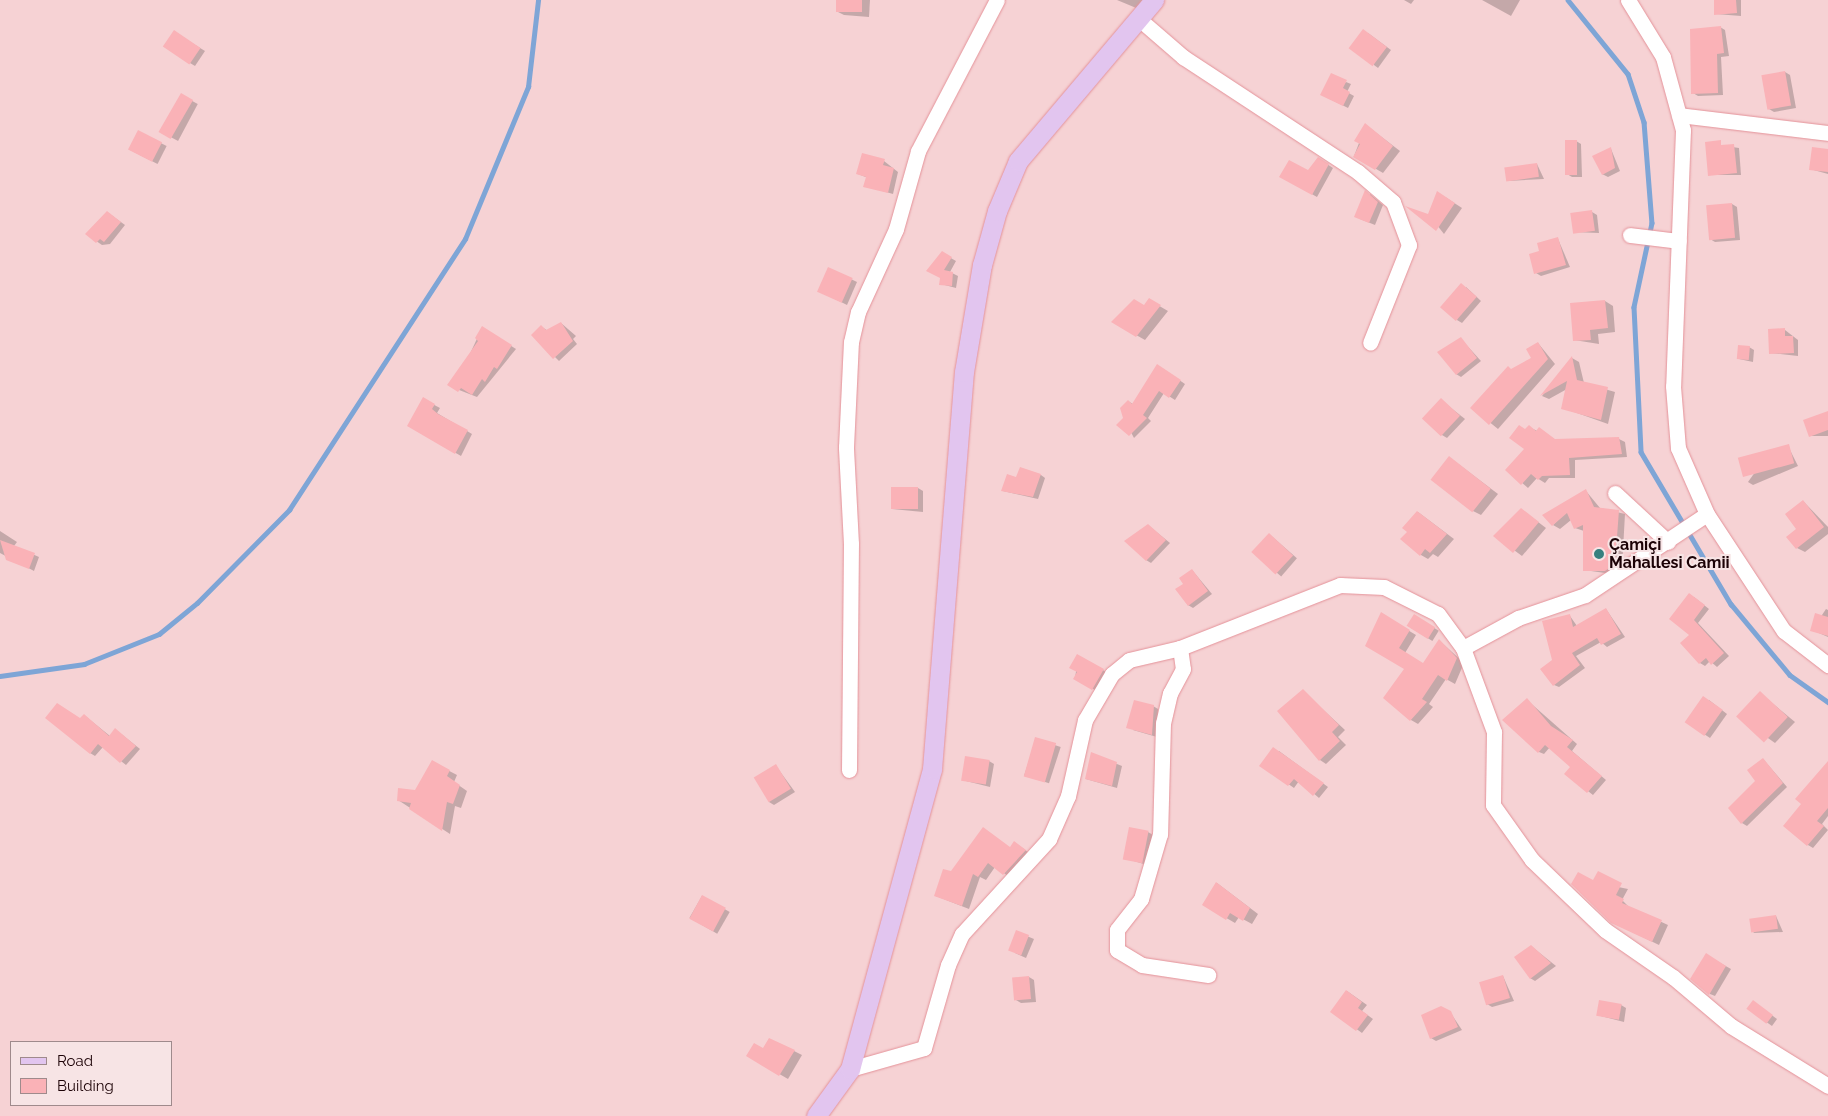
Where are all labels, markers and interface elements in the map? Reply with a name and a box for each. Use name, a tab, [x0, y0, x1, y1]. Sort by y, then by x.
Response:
place label: Çamiçi Mahallesi Camii	[1609, 535, 1730, 573]
marker: Çamiçi Mahallesi Camii	[1593, 548, 1605, 560]
legend	[10, 1041, 172, 1106]
text: Road	[57, 1052, 93, 1070]
text: Building	[57, 1077, 114, 1095]

